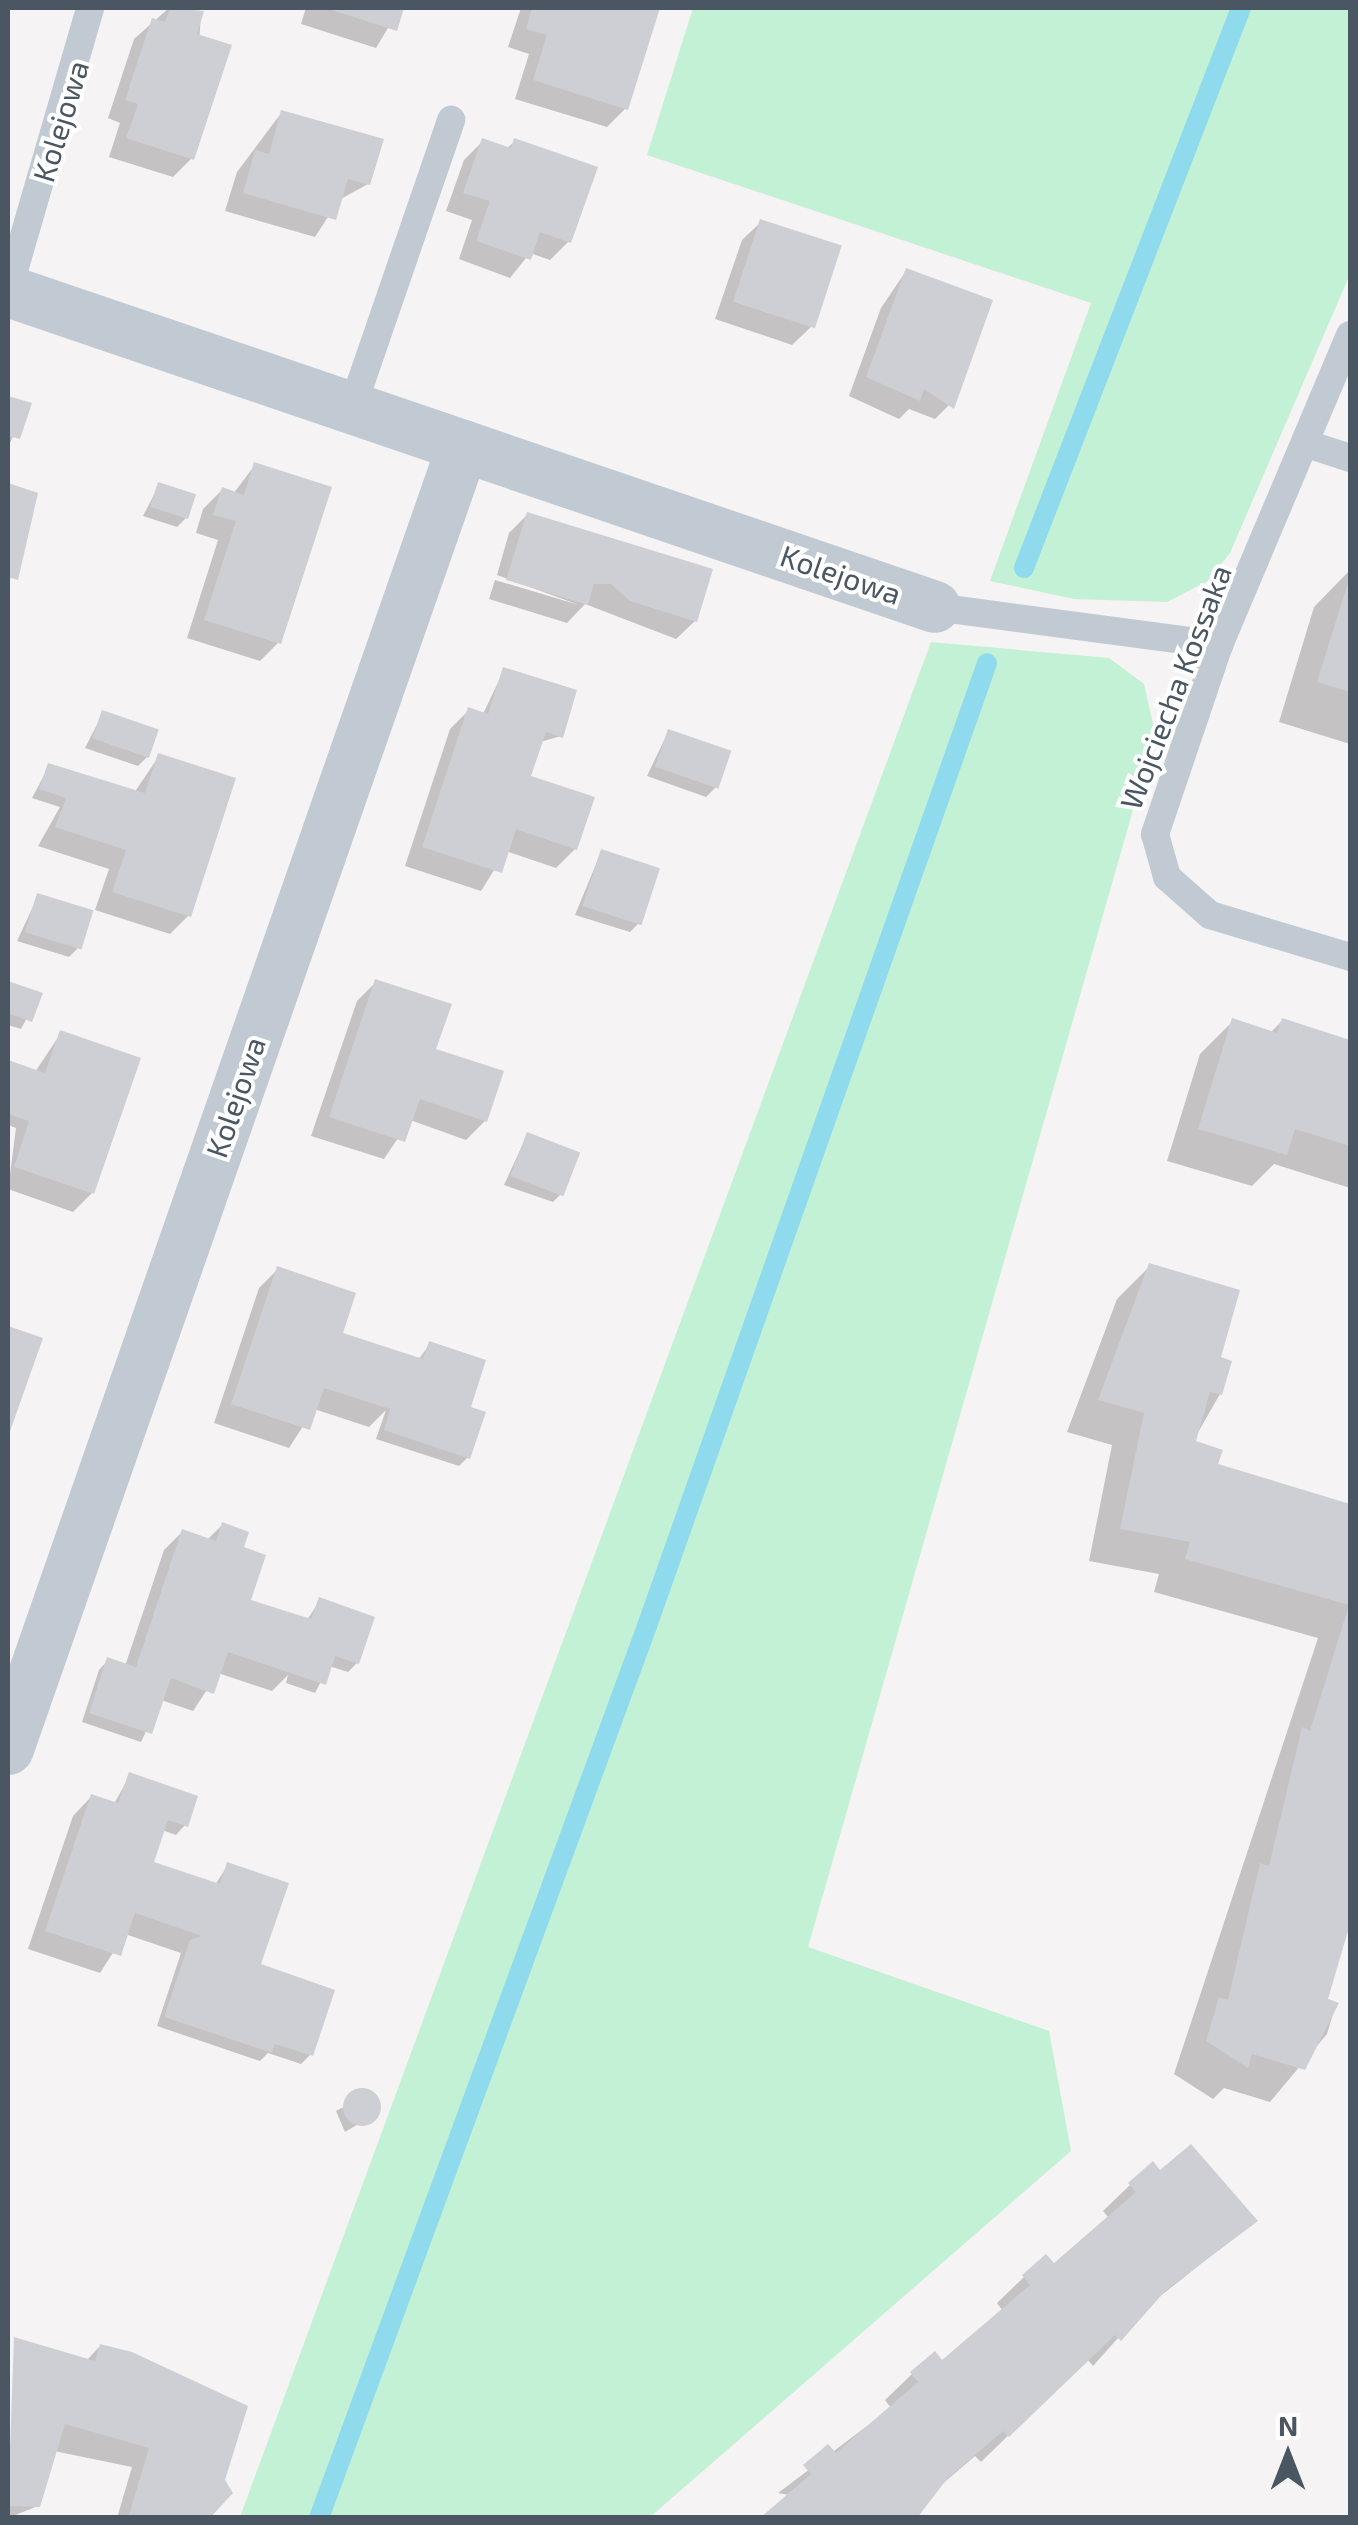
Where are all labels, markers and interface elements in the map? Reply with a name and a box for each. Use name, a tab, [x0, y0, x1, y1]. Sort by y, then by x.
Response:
street label: Kolejowa	[25, 56, 95, 186]
street label: Kolejowa	[776, 537, 906, 611]
street label: Wojciecha Kossaka	[1112, 560, 1238, 814]
street label: Kolejowa	[198, 1032, 272, 1162]
north arrow	[1238, 2405, 1338, 2505]
text: N	[1278, 2408, 1298, 2442]

